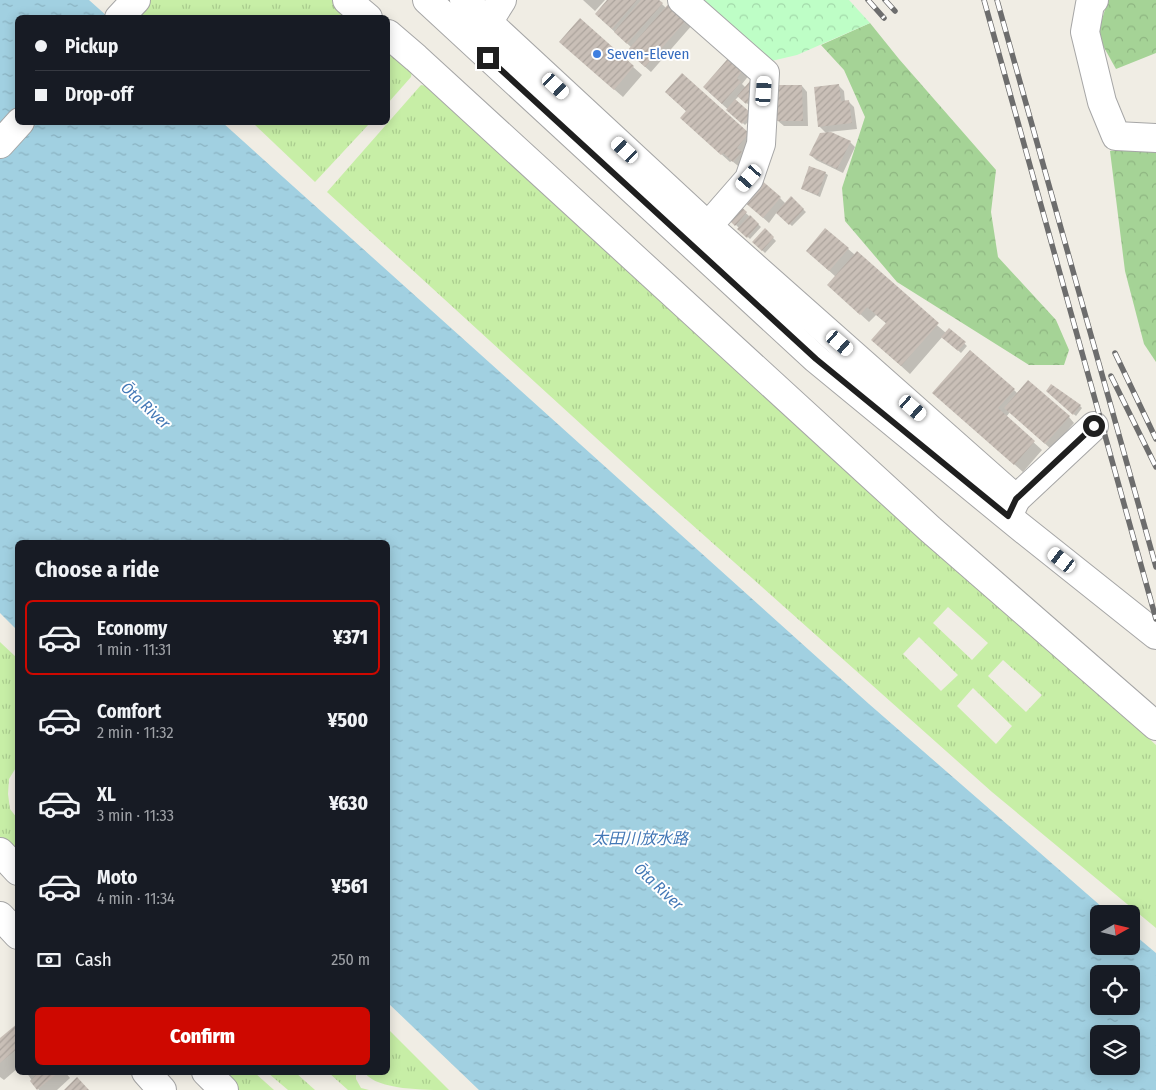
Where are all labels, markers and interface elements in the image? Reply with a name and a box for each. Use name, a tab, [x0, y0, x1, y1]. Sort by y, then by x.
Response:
text: Pickup	[65, 35, 118, 58]
place label: Seven-Eleven	[607, 45, 689, 63]
route end	[477, 47, 499, 69]
marker: Seven-Eleven	[591, 48, 603, 60]
car	[539, 70, 572, 102]
car	[755, 76, 772, 106]
text: Drop-off	[65, 83, 133, 106]
car	[608, 134, 641, 166]
car	[733, 162, 764, 194]
car	[823, 327, 856, 359]
water label: Ōta River	[117, 378, 174, 433]
car	[896, 392, 929, 424]
route start	[1083, 415, 1105, 437]
car	[1045, 545, 1078, 575]
text: Choose a ride	[35, 556, 159, 583]
icon: car	[37, 615, 82, 660]
text: Economy	[97, 617, 167, 640]
text: ¥371	[333, 626, 368, 649]
text: 1 min · 11:31	[97, 640, 172, 659]
icon: car	[37, 698, 82, 743]
text: Comfort	[97, 700, 161, 723]
text: ¥500	[328, 709, 368, 732]
text: 2 min · 11:32	[97, 723, 173, 742]
icon: car	[37, 781, 82, 826]
text: XL	[97, 783, 116, 806]
text: ¥630	[329, 792, 368, 815]
text: 3 min · 11:33	[97, 806, 174, 825]
water label: 太田川放水路	[592, 829, 690, 848]
water label: Ōta River	[630, 859, 687, 914]
icon: car	[37, 864, 82, 909]
text: Moto	[97, 866, 137, 889]
text: ¥561	[331, 875, 368, 898]
text: 4 min · 11:34	[97, 889, 175, 908]
north arrow	[1090, 905, 1140, 955]
map controls	[1090, 905, 1140, 1075]
icon: cash	[35, 946, 63, 974]
text: Cash	[75, 948, 112, 971]
text: 250 m	[331, 950, 370, 969]
button: locate	[1090, 965, 1140, 1015]
button: Confirm	[35, 1007, 370, 1065]
button: layers	[1090, 1025, 1140, 1075]

